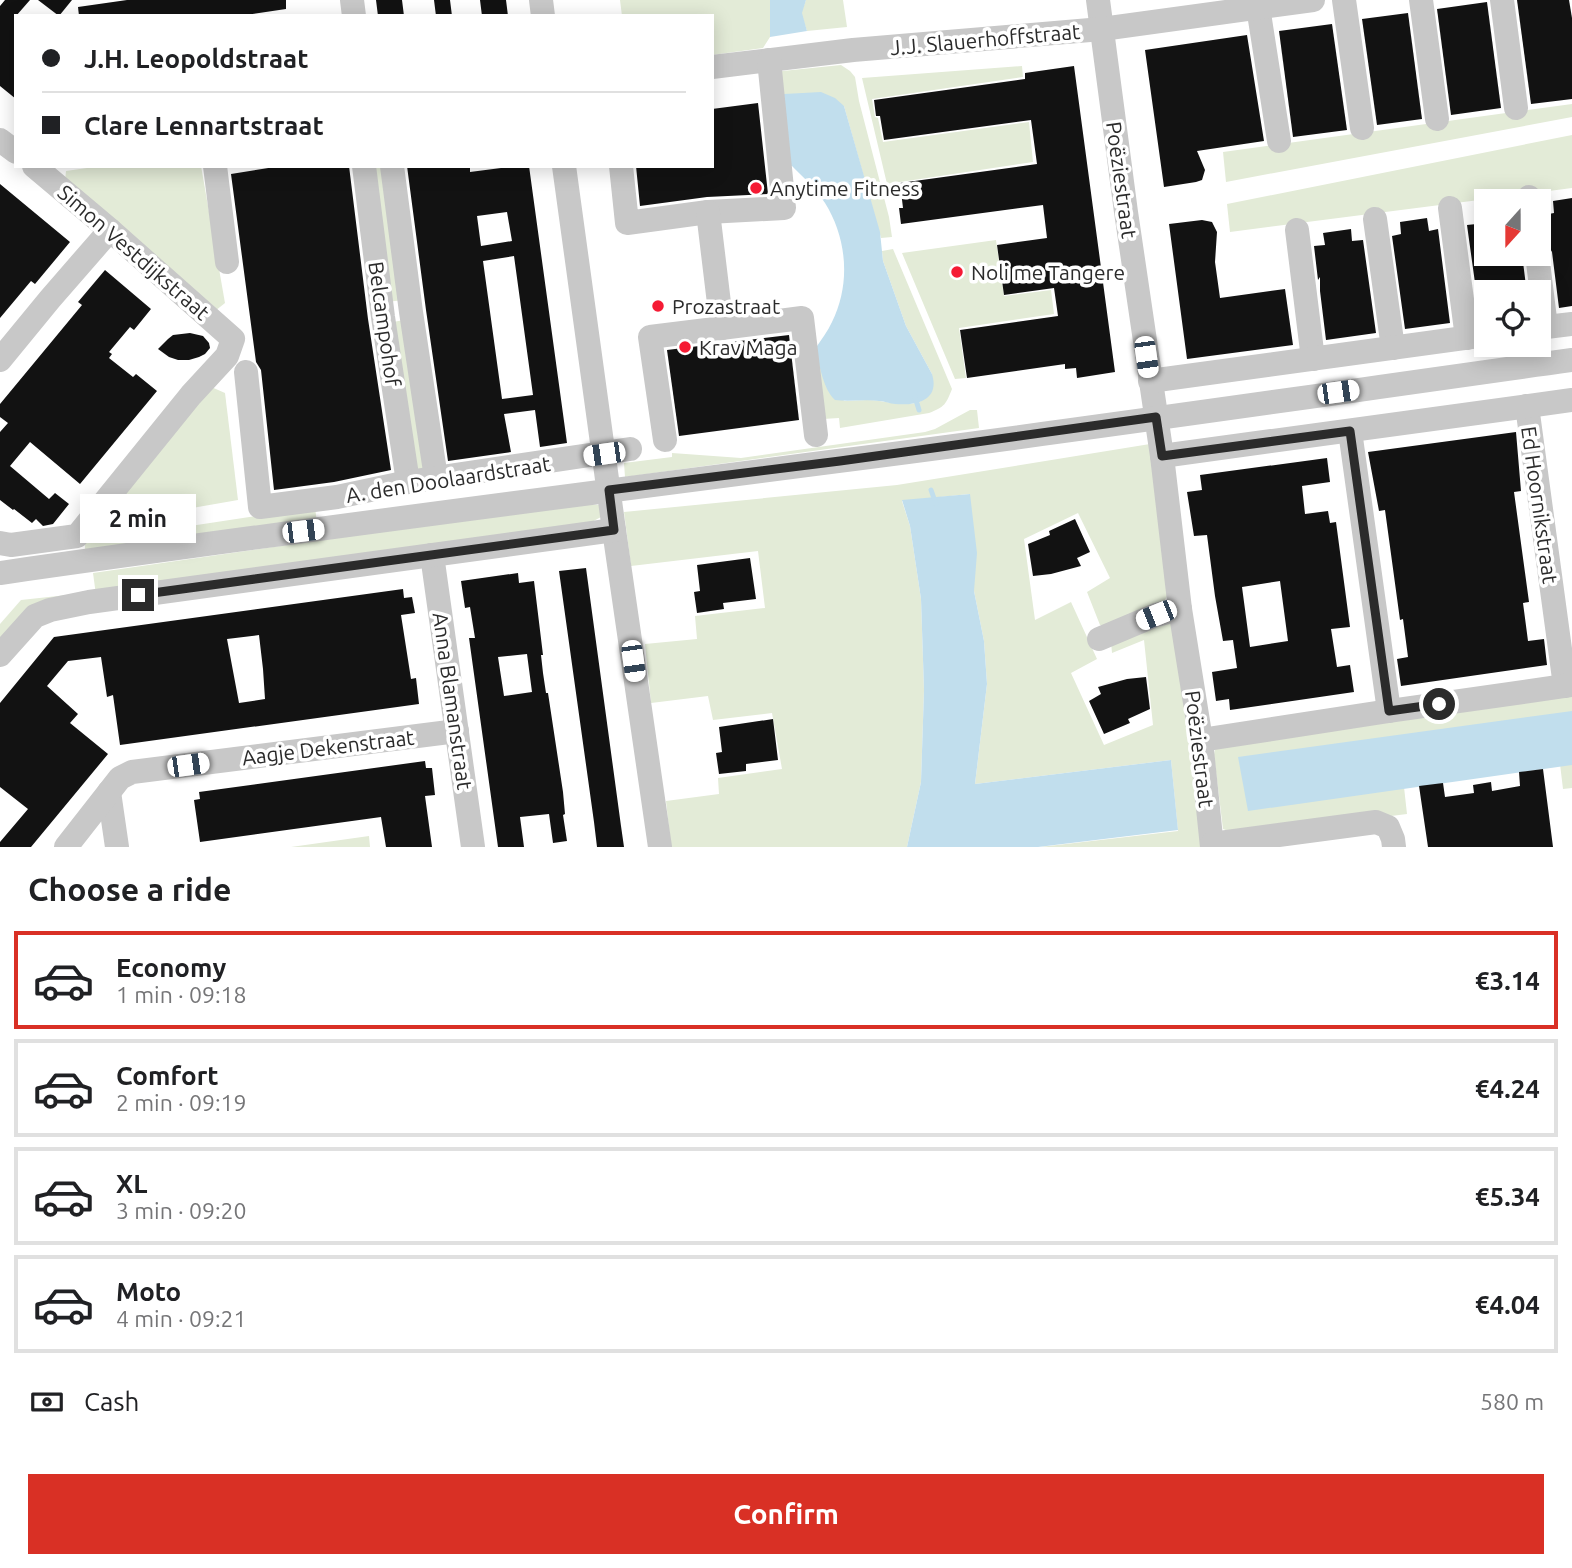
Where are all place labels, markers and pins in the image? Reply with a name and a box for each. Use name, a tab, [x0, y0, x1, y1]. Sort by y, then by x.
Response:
place label: Anytime Fitness	[770, 176, 920, 200]
marker: Anytime Fitness	[748, 180, 764, 196]
place label: Noli me Tangere	[971, 260, 1125, 284]
marker: Noli me Tangere	[949, 264, 965, 280]
place label: Prozastraat	[672, 294, 780, 318]
marker: Prozastraat	[650, 298, 666, 314]
place label: Krav Maga	[699, 335, 797, 359]
marker: Krav Maga	[677, 339, 693, 355]

